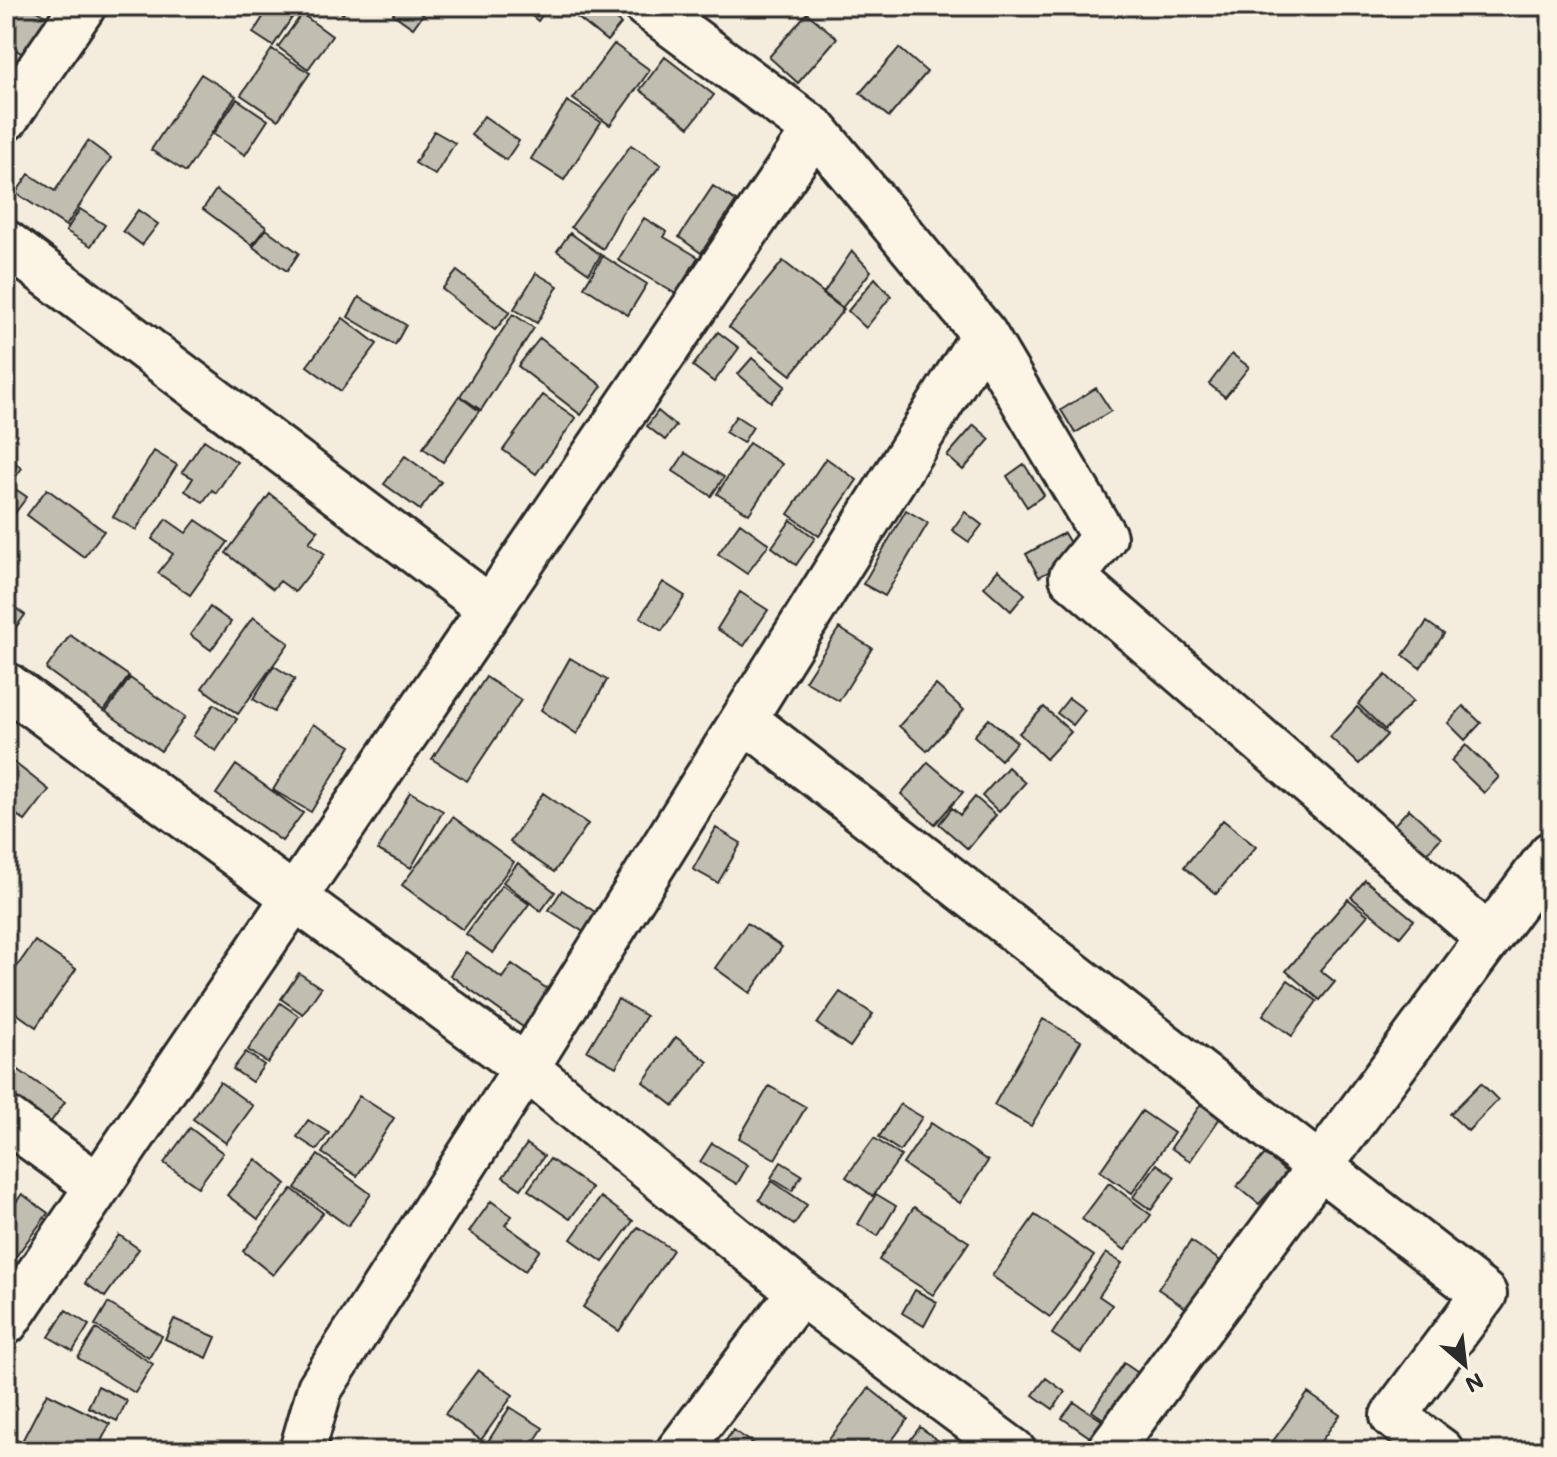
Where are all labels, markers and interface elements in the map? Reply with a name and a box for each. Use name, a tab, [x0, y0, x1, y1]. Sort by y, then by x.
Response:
north arrow	[1425, 1325, 1505, 1405]
text: N	[1460, 1366, 1489, 1400]

